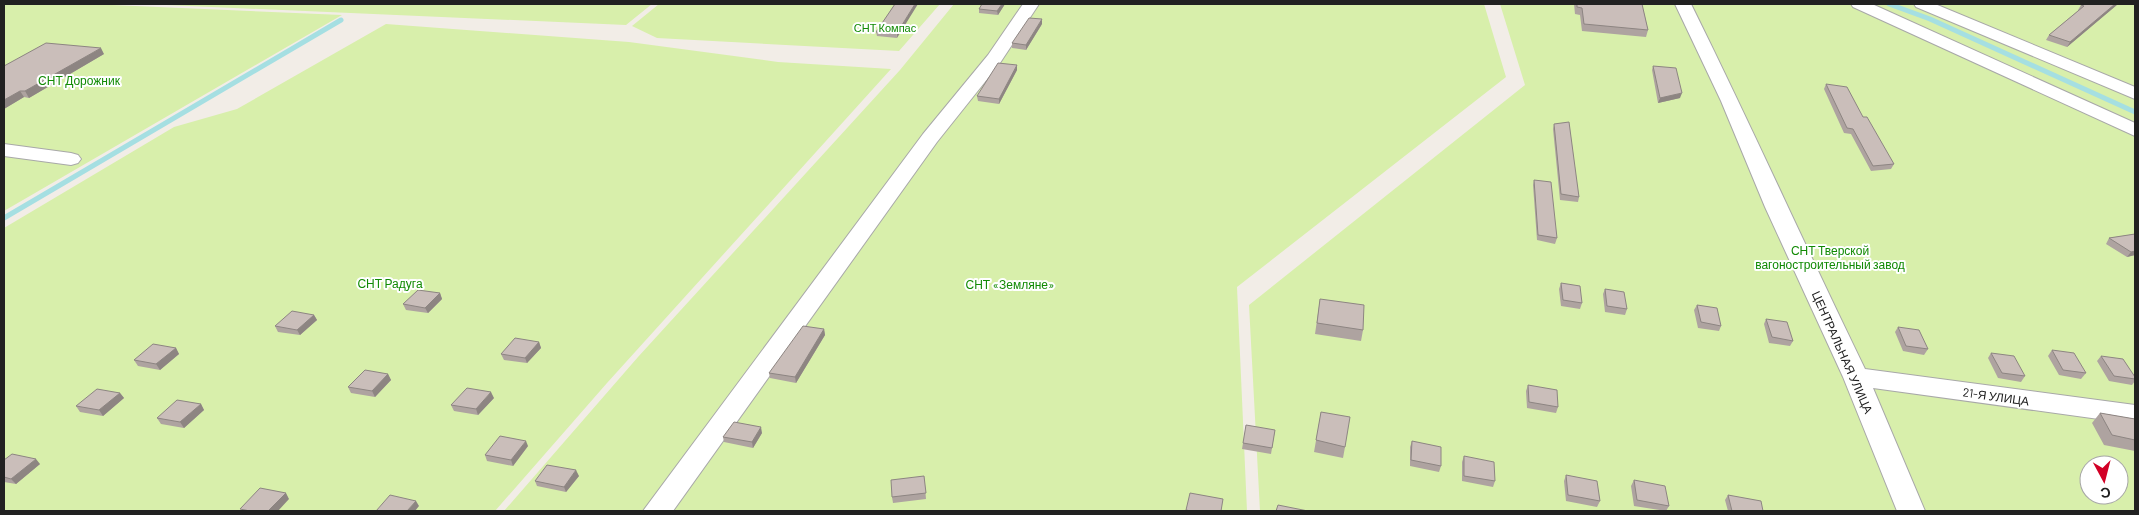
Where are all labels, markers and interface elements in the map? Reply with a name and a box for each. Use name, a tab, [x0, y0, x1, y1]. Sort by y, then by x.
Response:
park label: СНТ Компас	[854, 21, 917, 34]
park label: СНТ Дорожник	[38, 73, 121, 88]
park label: СНТ Тверской вагоностроительный завод	[1755, 243, 1905, 272]
park label: СНТ Радуга	[357, 276, 423, 291]
park label: СНТ «Земляне»	[966, 277, 1055, 291]
street label: ЦЕНТРАЛЬНАЯ УЛИЦА	[1809, 289, 1876, 416]
street label: 21-Я УЛИЦА	[1962, 384, 2030, 409]
north arrow	[2079, 455, 2129, 505]
text: С	[2100, 484, 2112, 502]

